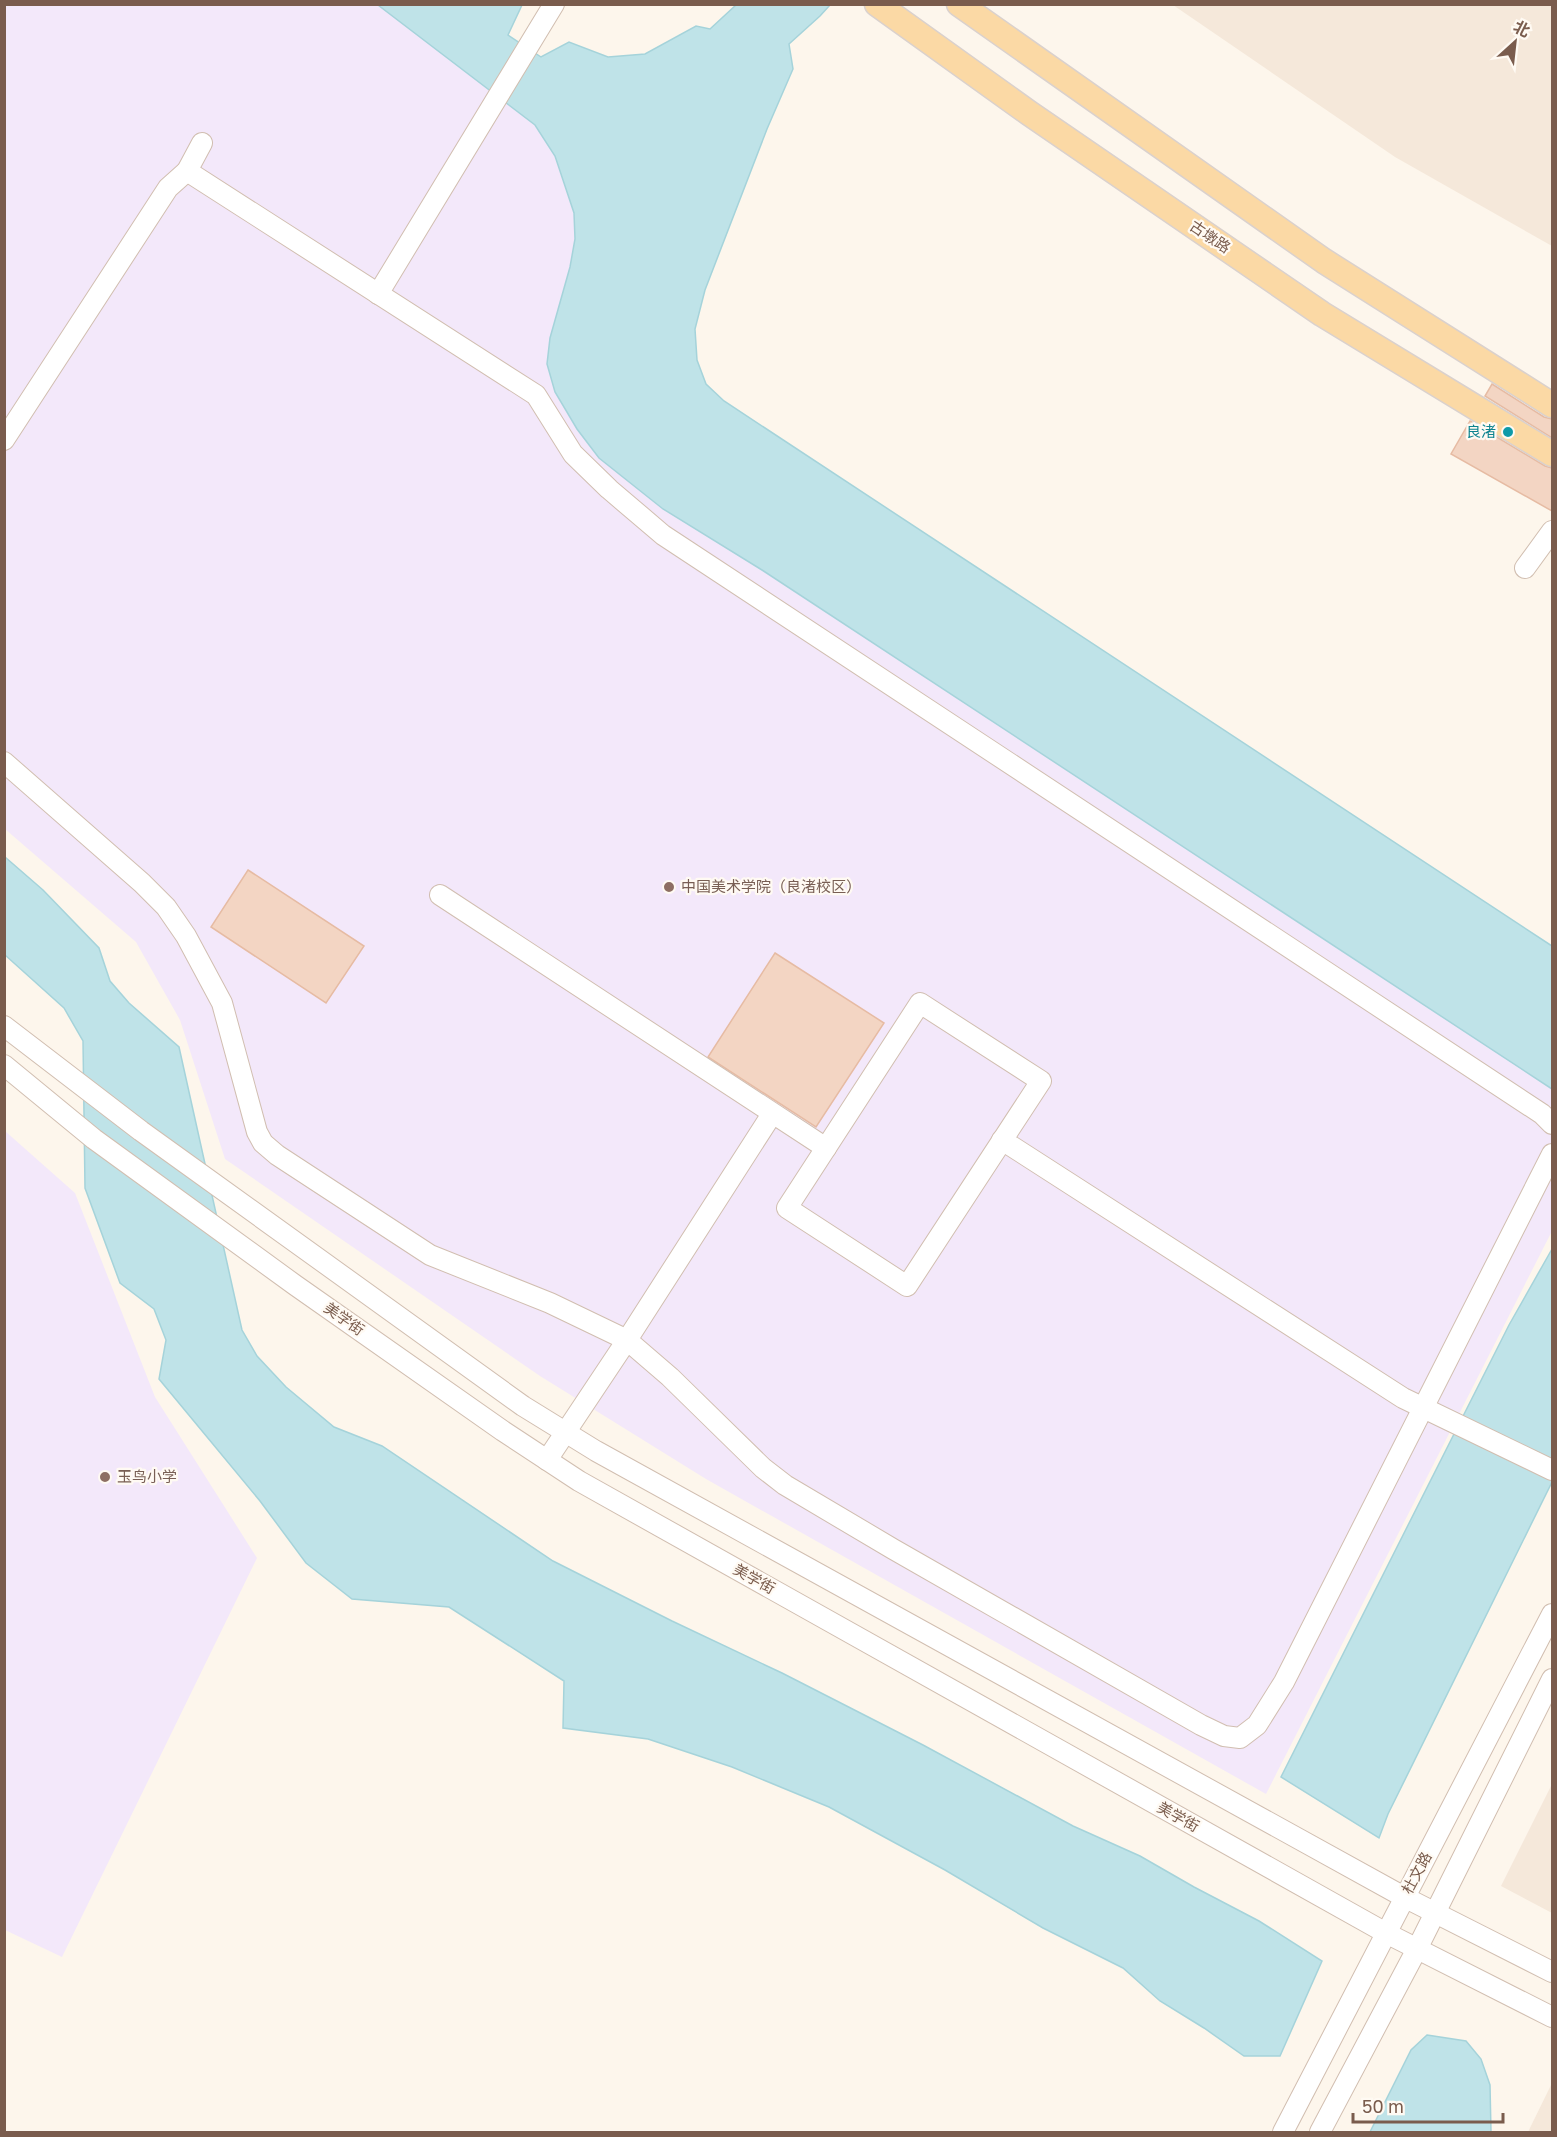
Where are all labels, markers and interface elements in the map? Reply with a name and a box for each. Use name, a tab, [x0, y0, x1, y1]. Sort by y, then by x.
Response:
north arrow	[1485, 12, 1545, 72]
text: 北	[1510, 16, 1533, 41]
street label: 古墩路	[1187, 216, 1234, 256]
place label: 良渚	[1466, 422, 1496, 440]
marker: 良渚	[1501, 425, 1515, 439]
place label: 中国美术学院（良渚校区）	[681, 877, 861, 895]
marker: 中国美术学院（良渚校区）	[662, 880, 676, 894]
street label: 美学街	[321, 1298, 368, 1338]
place label: 玉鸟小学	[117, 1467, 177, 1485]
marker: 玉鸟小学	[98, 1470, 112, 1484]
street label: 美学街	[730, 1559, 779, 1597]
street label: 美学街	[1154, 1797, 1203, 1835]
street label: 杜文路	[1398, 1848, 1435, 1897]
scale bar	[1353, 2086, 1503, 2124]
text: 50 m	[1362, 2095, 1404, 2117]

